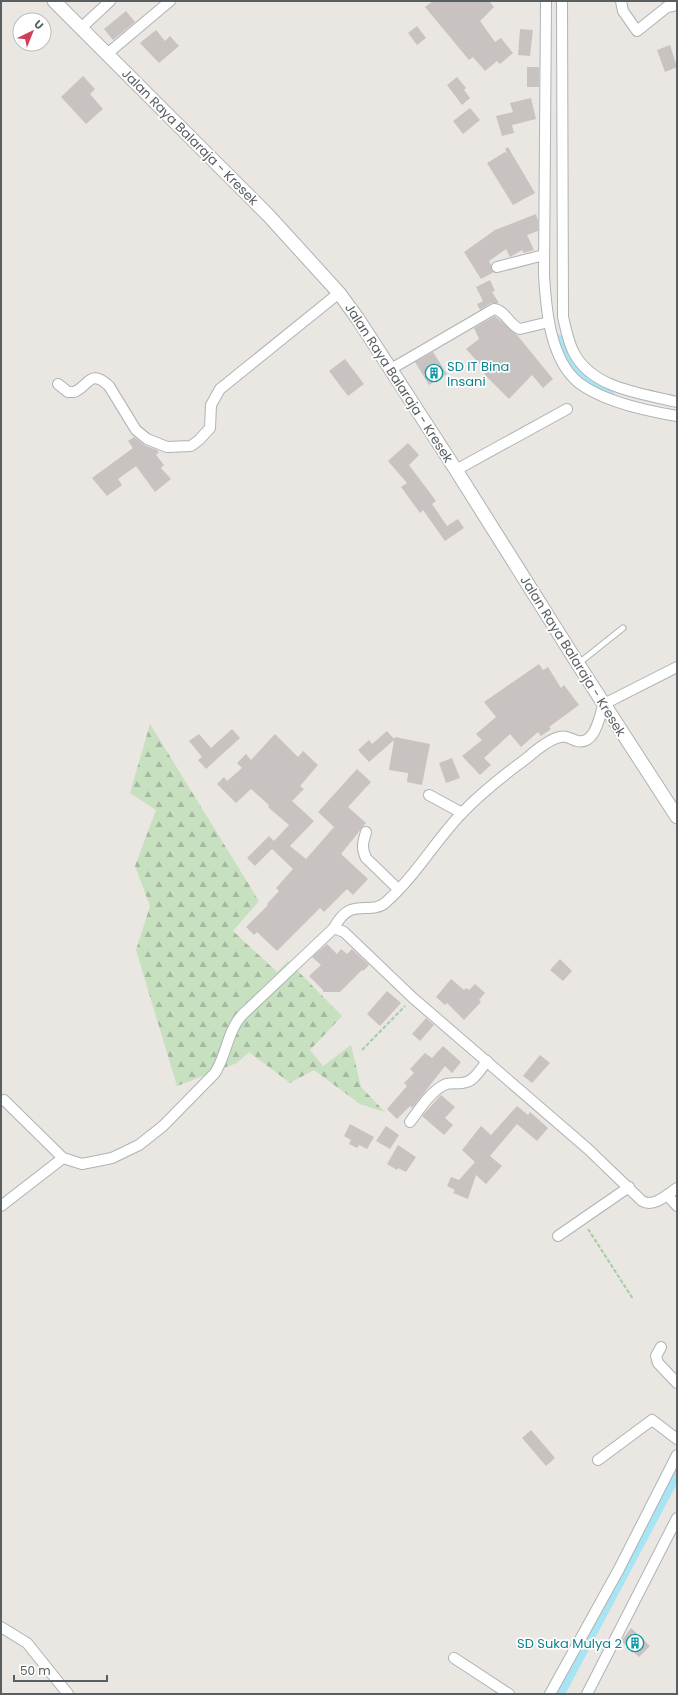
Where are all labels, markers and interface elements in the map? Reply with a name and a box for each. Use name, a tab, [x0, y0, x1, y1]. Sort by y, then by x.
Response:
north arrow	[12, 12, 52, 52]
text: U	[31, 16, 47, 33]
street label: Jalan Raya Balaraja - Kresek	[117, 64, 263, 210]
street label: Jalan Raya Balaraja - Kresek	[340, 300, 458, 467]
place label: SD IT Bina Insani	[447, 357, 509, 391]
building icon: SD IT Bina Insani	[424, 363, 444, 383]
street label: Jalan Raya Balaraja - Kresek	[516, 572, 631, 740]
building icon: SD Suka Mulya 2	[625, 1633, 645, 1653]
place label: SD Suka Mulya 2	[517, 1634, 622, 1653]
scale bar	[14, 1657, 107, 1683]
text: 50 m	[20, 1662, 51, 1679]

